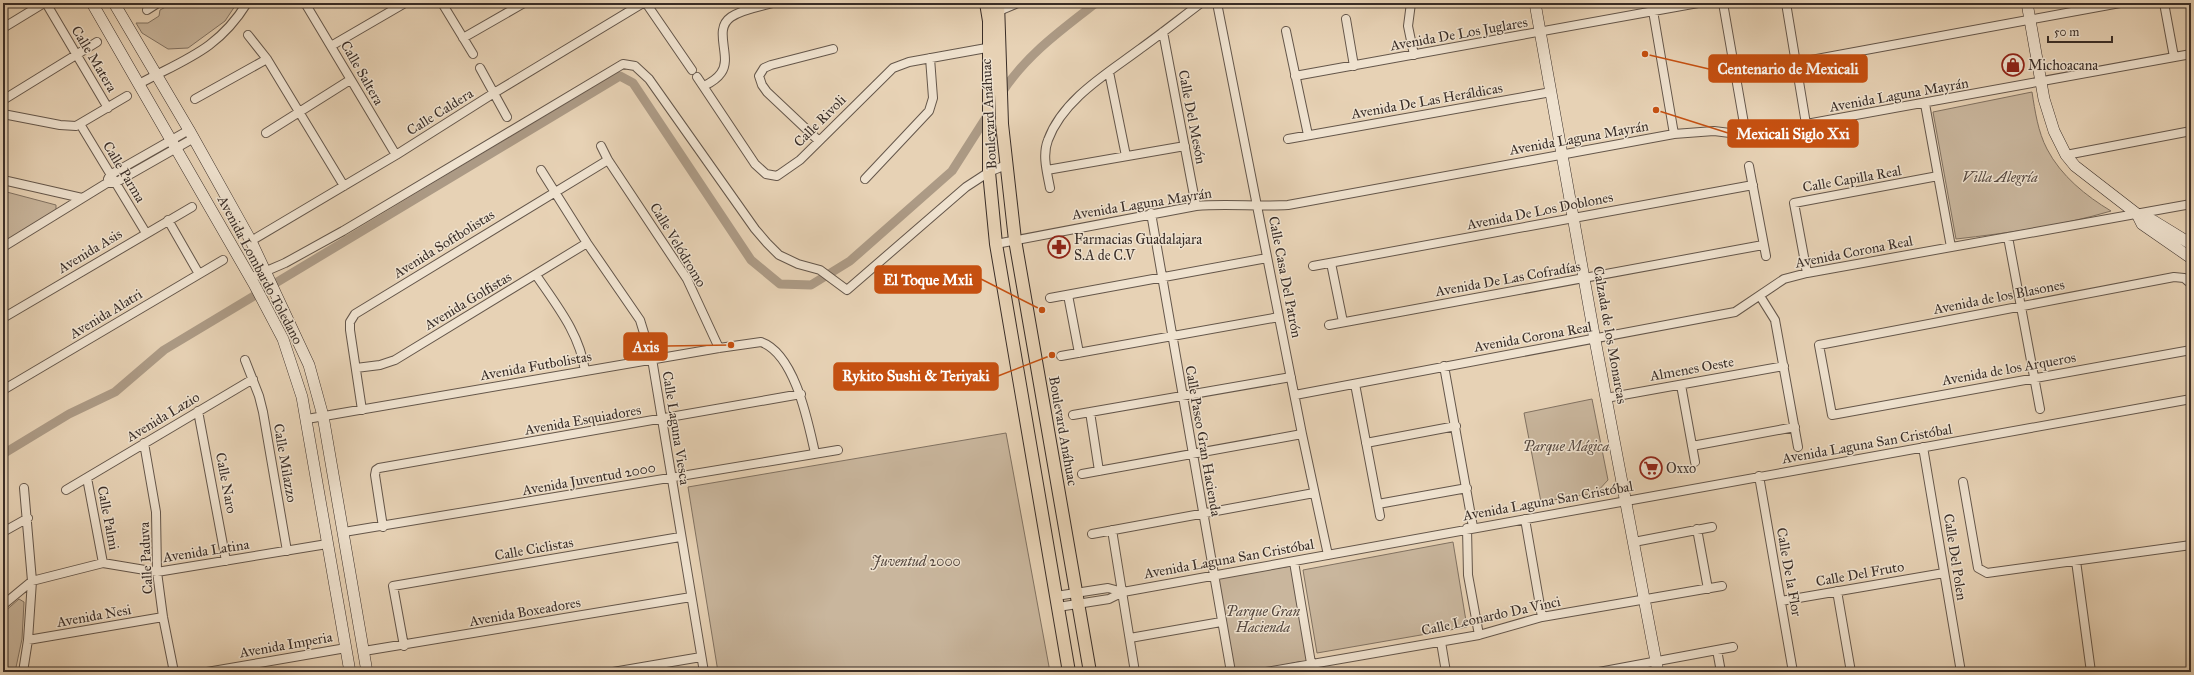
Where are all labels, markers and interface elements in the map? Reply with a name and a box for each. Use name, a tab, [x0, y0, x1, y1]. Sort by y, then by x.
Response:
street label: Avenida De Los Juglares	[1388, 14, 1529, 56]
scale bar	[2048, 18, 2112, 44]
street label: Calle Matera	[68, 23, 120, 95]
text: 50 m	[2054, 25, 2079, 39]
street label: Calle Saltera	[337, 38, 387, 108]
shop icon: Michoacana	[2000, 52, 2026, 78]
callout: Centenario de Mexicali	[1709, 55, 1867, 82]
place label: Michoacana	[2028, 57, 2098, 74]
street label: Boulevard Anáhuac	[978, 58, 1000, 170]
text: Centenario de Mexicali	[1717, 60, 1859, 78]
street label: Calle Del Mesón	[1175, 69, 1210, 166]
street label: Avenida Laguna Mayrán	[1827, 74, 1970, 116]
street label: Avenida De Las Heráldicas	[1349, 79, 1504, 123]
street label: Calle Caldera	[404, 85, 476, 139]
street label: Calle Rivoli	[790, 91, 850, 151]
street label: Avenida Laguna Mayrán	[1507, 117, 1650, 159]
callout: Mexicali Siglo Xxi	[1728, 120, 1858, 147]
text: Mexicali Siglo Xxi	[1736, 125, 1851, 144]
street label: Calle Parma	[99, 138, 149, 206]
street label: Calle Capilla Real	[1801, 162, 1903, 196]
park label: Villa Alegría	[1962, 169, 2038, 186]
street label: Avenida Laguna Mayrán	[1070, 185, 1213, 224]
street label: Avenida De Los Doblones	[1465, 188, 1614, 234]
street label: Avenida Lombardo Toledano	[213, 192, 306, 347]
street label: Calle Velódromo	[646, 200, 710, 290]
street label: Avenida Softbolistas	[389, 206, 498, 282]
street label: Calle Casa Del Patrón	[1265, 215, 1305, 340]
street label: Avenida Asis	[54, 225, 125, 277]
place label: Farmacias Guadalajara S.A de C.V	[1074, 231, 1202, 264]
street label: Avenida Corona Real	[1793, 232, 1914, 272]
pharmacy icon: Farmacias Guadalajara S.A de C.V	[1046, 234, 1072, 260]
street label: Avenida De Las Cofradías	[1433, 258, 1582, 300]
street label: Calzada de los Monarcas	[1590, 265, 1630, 405]
callout: El Toque Mxli	[875, 266, 981, 293]
street label: Avenida Golfistas	[420, 268, 515, 334]
text: El Toque Mxli	[883, 271, 974, 290]
street label: Avenida de los Blasones	[1931, 276, 2066, 318]
street label: Avenida Alatri	[66, 286, 146, 343]
street label: Avenida Corona Real	[1472, 318, 1593, 356]
callout: Axis	[624, 333, 667, 360]
text: Axis	[632, 338, 660, 356]
street label: Avenida Futbolistas	[478, 348, 593, 384]
street label: Avenida de los Arqueros	[1940, 349, 2077, 390]
street label: Almenes Oeste	[1648, 353, 1735, 385]
callout: Rykito Sushi & Teriyaki	[834, 363, 998, 390]
street label: Calle Paseo Gran Hacienda	[1181, 364, 1225, 518]
text: Rykito Sushi & Teriyaki	[842, 367, 991, 386]
street label: Calle Laguna Viesca	[659, 370, 693, 486]
street label: Boulevard Anáhuac	[1045, 375, 1081, 487]
street label: Avenida Lazio	[123, 389, 203, 446]
street label: Avenida Esquiadores	[523, 401, 643, 440]
street label: Avenida Laguna San Cristóbal	[1780, 421, 1954, 468]
street label: Calle Milazzo	[270, 422, 300, 504]
park label: Parque Mágica	[1523, 438, 1609, 455]
street label: Calle Naro	[212, 451, 240, 515]
supermarket icon: Oxxo	[1638, 455, 1664, 481]
street label: Avenida Juventud 2000	[520, 459, 657, 500]
place label: Oxxo	[1666, 460, 1696, 477]
street label: Avenida Laguna San Cristóbal	[1461, 478, 1635, 525]
street label: Calle Palmi	[93, 485, 123, 552]
street label: Calle Del Polen	[1940, 512, 1970, 602]
street label: Calle Paduva	[136, 521, 156, 595]
street label: Calle De la Flor	[1773, 526, 1805, 618]
street label: Calle Ciclistas	[493, 534, 575, 564]
street label: Avenida Latina	[161, 536, 250, 566]
street label: Avenida Laguna San Cristóbal	[1142, 536, 1316, 583]
park label: Juventud 2000	[870, 553, 961, 570]
street label: Calle Del Fruto	[1815, 558, 1905, 590]
street label: Calle Leonardo Da Vinci	[1420, 593, 1562, 639]
street label: Avenida Boxeadores	[467, 594, 582, 630]
street label: Avenida Nesi	[55, 601, 133, 631]
park label: Parque Gran Hacienda	[1226, 603, 1301, 636]
street label: Avenida Imperia	[237, 628, 334, 662]

